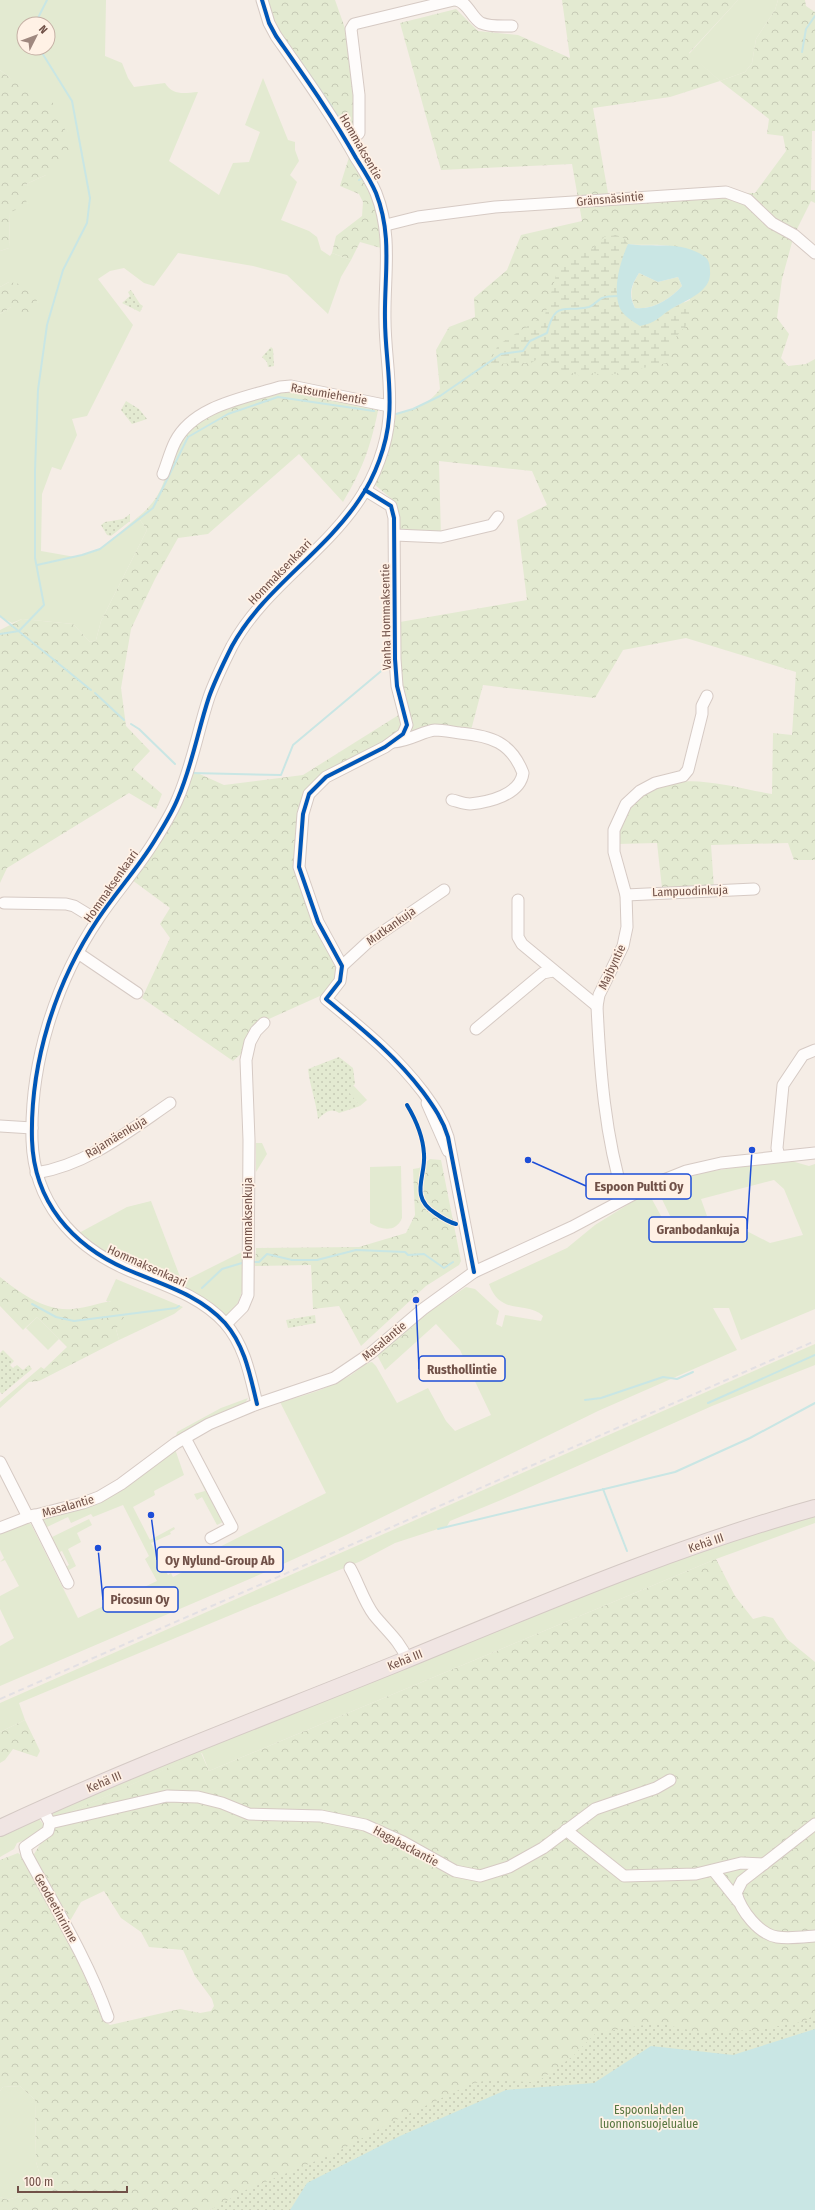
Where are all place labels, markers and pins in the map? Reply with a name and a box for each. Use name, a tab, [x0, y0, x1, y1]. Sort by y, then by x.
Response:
callout: Espoon Pultti Oy	[586, 1174, 691, 1199]
callout: Granbodankuja	[649, 1217, 747, 1242]
callout: Rusthollintie	[419, 1356, 505, 1381]
callout: Oy Nylund-Group Ab	[157, 1547, 283, 1572]
callout: Picosun Oy	[103, 1587, 178, 1612]

